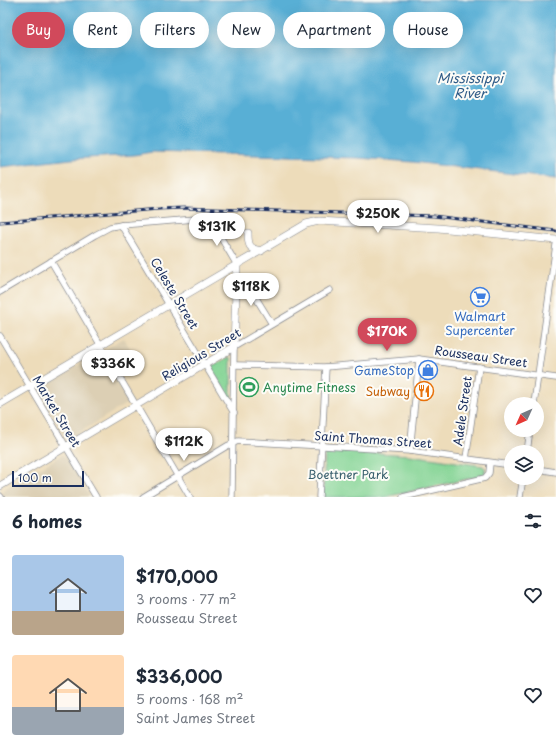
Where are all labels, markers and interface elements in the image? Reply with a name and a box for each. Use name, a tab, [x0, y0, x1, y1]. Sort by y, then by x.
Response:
chip: Buy	[12, 12, 65, 48]
chip: Rent	[73, 12, 132, 48]
chip: Filters	[140, 12, 209, 48]
chip: New	[217, 12, 275, 48]
chip: Apartment	[283, 12, 385, 48]
chip: House	[393, 12, 463, 48]
water label: Mississippi River	[437, 68, 505, 102]
pin: $250K	[350, 200, 406, 234]
text: $250K	[356, 203, 400, 222]
pin: $131K	[189, 213, 245, 247]
text: $131K	[198, 216, 236, 235]
street label: Celeste Street	[146, 254, 204, 332]
pin: $118K	[223, 273, 279, 307]
text: $118K	[232, 276, 270, 295]
supermarket icon: Walmart Supercenter	[469, 286, 491, 308]
place label: Walmart Supercenter	[445, 307, 515, 339]
pin: $170K	[359, 318, 415, 352]
text: $170K	[367, 321, 407, 340]
street label: Religious Street	[158, 323, 244, 385]
street label: Rousseau Street	[433, 341, 529, 371]
pin: $336K	[85, 350, 141, 384]
text: $336K	[91, 353, 135, 372]
shop icon: GameStop	[417, 359, 439, 381]
place label: GameStop	[354, 361, 414, 379]
street label: Market Street	[28, 372, 86, 450]
street label: Adele Street	[448, 375, 476, 447]
sports icon: Anytime Fitness	[238, 376, 260, 398]
place label: Anytime Fitness	[263, 378, 356, 396]
restaurant icon: Subway	[413, 380, 435, 402]
place label: Subway	[365, 382, 410, 400]
north arrow	[504, 397, 544, 437]
map controls	[504, 397, 544, 485]
street label: Saint Thomas Street	[314, 426, 432, 452]
pin: $112K	[156, 428, 212, 462]
text: $112K	[165, 431, 203, 450]
button: layers	[504, 445, 544, 485]
park label: Boettner Park	[308, 465, 388, 483]
scale bar	[12, 469, 84, 488]
text: 100 m	[18, 469, 52, 486]
text: 6 homes	[12, 508, 82, 534]
icon: filters	[522, 510, 544, 532]
text: $170,000	[136, 563, 218, 589]
icon: home	[44, 571, 92, 619]
icon: heart	[522, 584, 544, 606]
text: 3 rooms · 77 m²	[136, 589, 237, 608]
text: Rousseau Street	[136, 608, 237, 627]
text: $336,000	[136, 663, 222, 689]
icon: home	[44, 671, 92, 719]
icon: heart	[522, 684, 544, 706]
text: 5 rooms · 168 m²	[136, 689, 243, 708]
text: Saint James Street	[136, 708, 255, 727]

